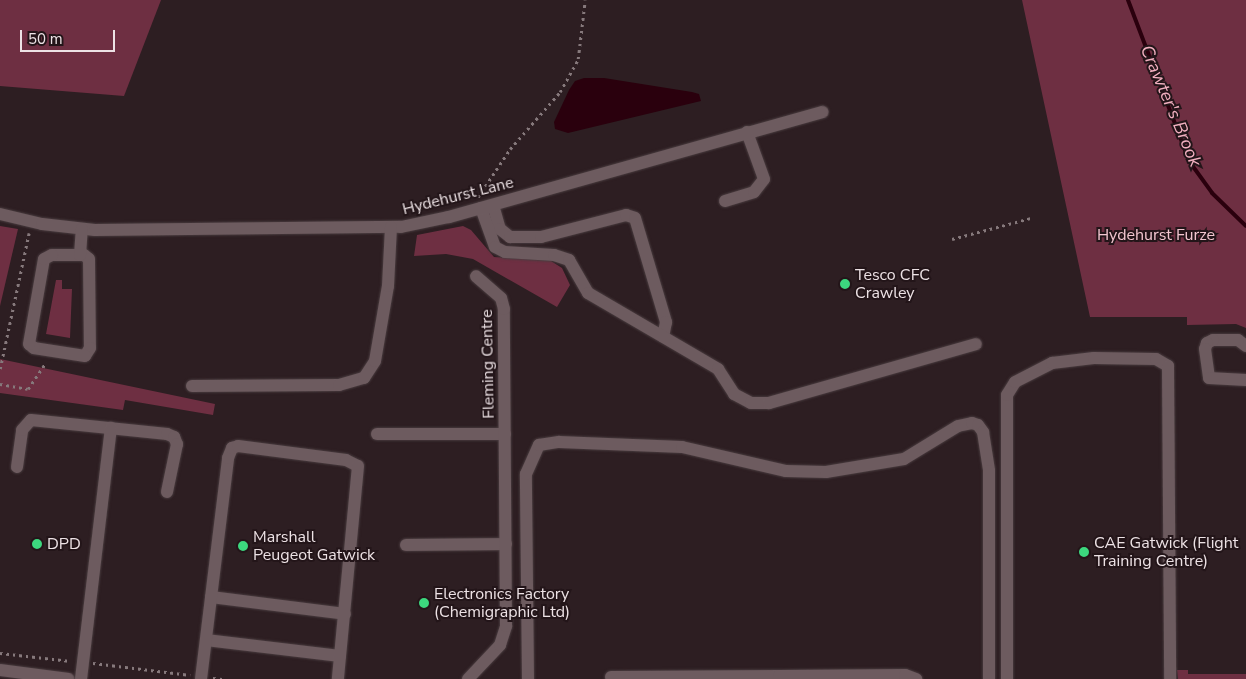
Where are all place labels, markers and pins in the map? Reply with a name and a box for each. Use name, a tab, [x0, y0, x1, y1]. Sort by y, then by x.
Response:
place label: Tesco CFC Crawley	[855, 265, 930, 303]
marker: Tesco CFC Crawley	[839, 278, 851, 290]
place label: Marshall Peugeot Gatwick	[253, 527, 375, 565]
place label: CAE Gatwick (Flight Training Centre)	[1094, 533, 1238, 571]
place label: DPD	[47, 534, 81, 554]
marker: DPD	[31, 538, 43, 550]
marker: Marshall Peugeot Gatwick	[237, 540, 249, 552]
marker: CAE Gatwick (Flight Training Centre)	[1078, 546, 1090, 558]
place label: Electronics Factory (Chemigraphic Ltd)	[434, 584, 570, 622]
marker: Electronics Factory (Chemigraphic Ltd)	[418, 597, 430, 609]

